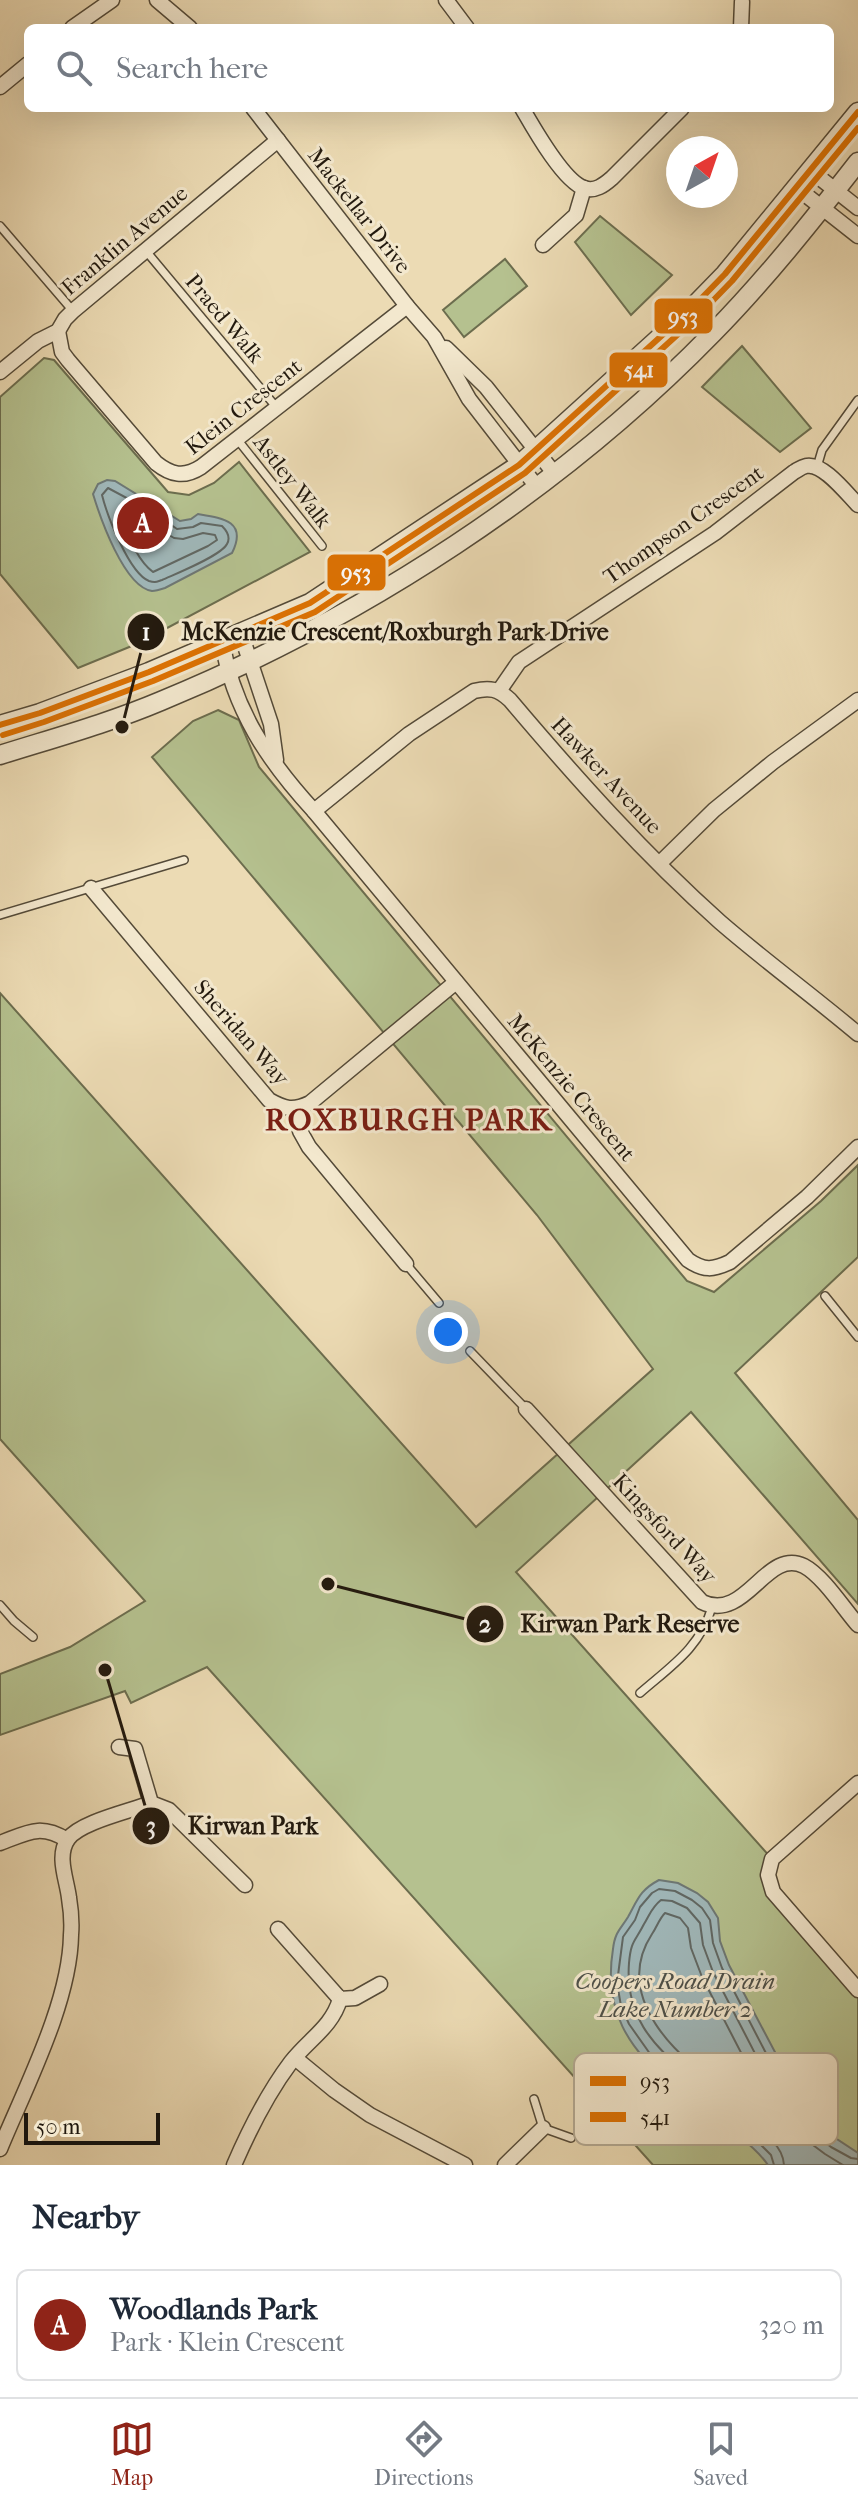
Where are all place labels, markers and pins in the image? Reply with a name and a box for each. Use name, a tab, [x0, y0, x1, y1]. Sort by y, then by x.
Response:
pin: A	[117, 493, 169, 553]
callout: McKenzie Crescent/Roxburgh Park Drive	[126, 608, 625, 656]
callout: Kirwan Park Reserve	[465, 1600, 756, 1648]
callout: Kirwan Park	[131, 1802, 334, 1850]

